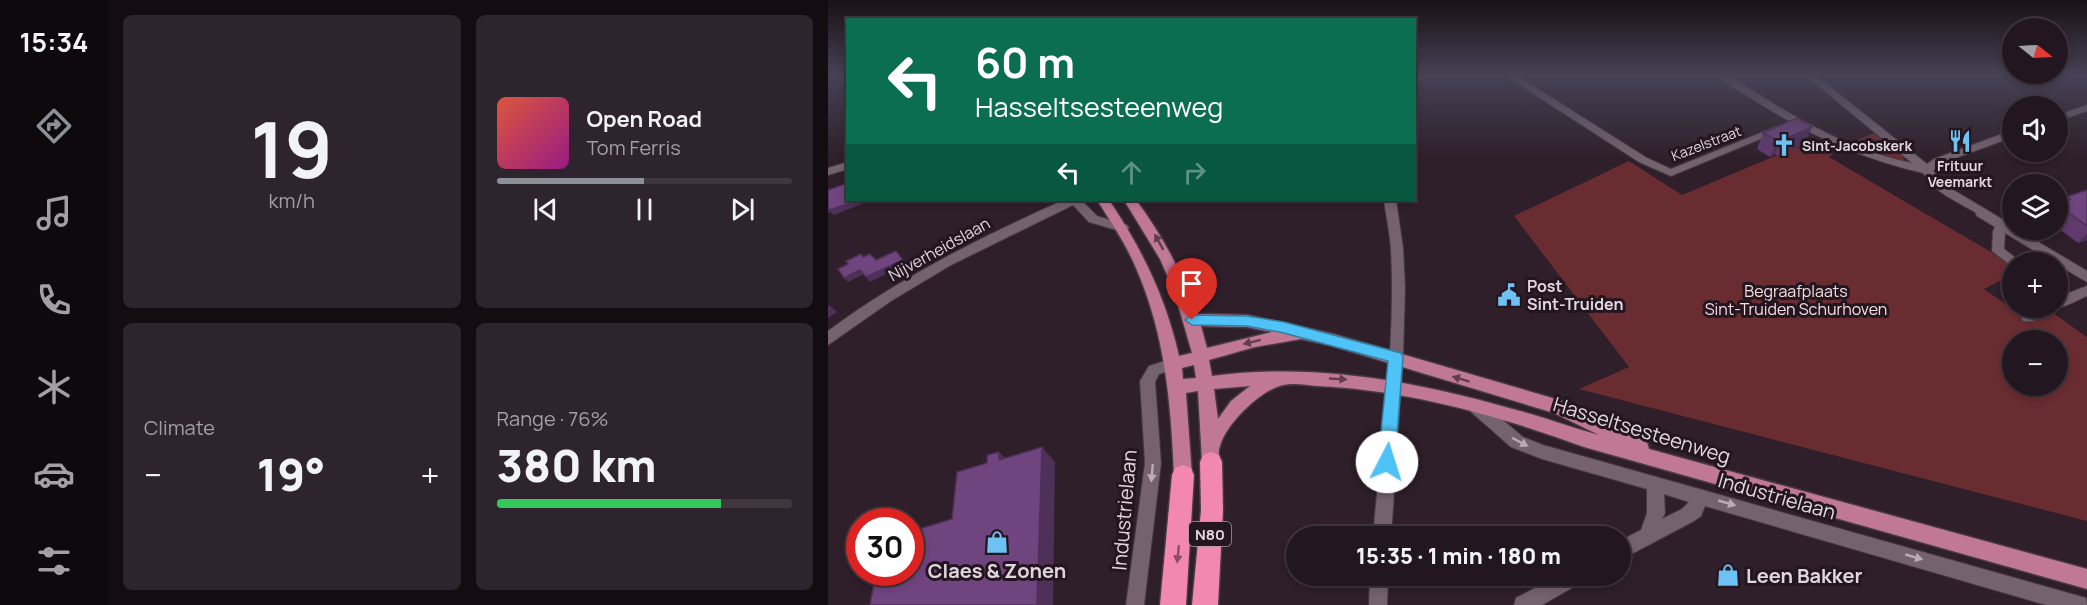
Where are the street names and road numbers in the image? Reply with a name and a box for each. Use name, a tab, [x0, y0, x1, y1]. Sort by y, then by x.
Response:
street label: Kazelstraat	[1668, 121, 1744, 165]
street label: Nijverheidslaan	[884, 212, 994, 286]
street label: Hasseltsesteenweg	[1550, 390, 1734, 470]
street label: Industrielaan	[1105, 449, 1143, 571]
street label: Industrielaan	[1715, 466, 1839, 526]
road number: N80	[1189, 522, 1231, 546]

